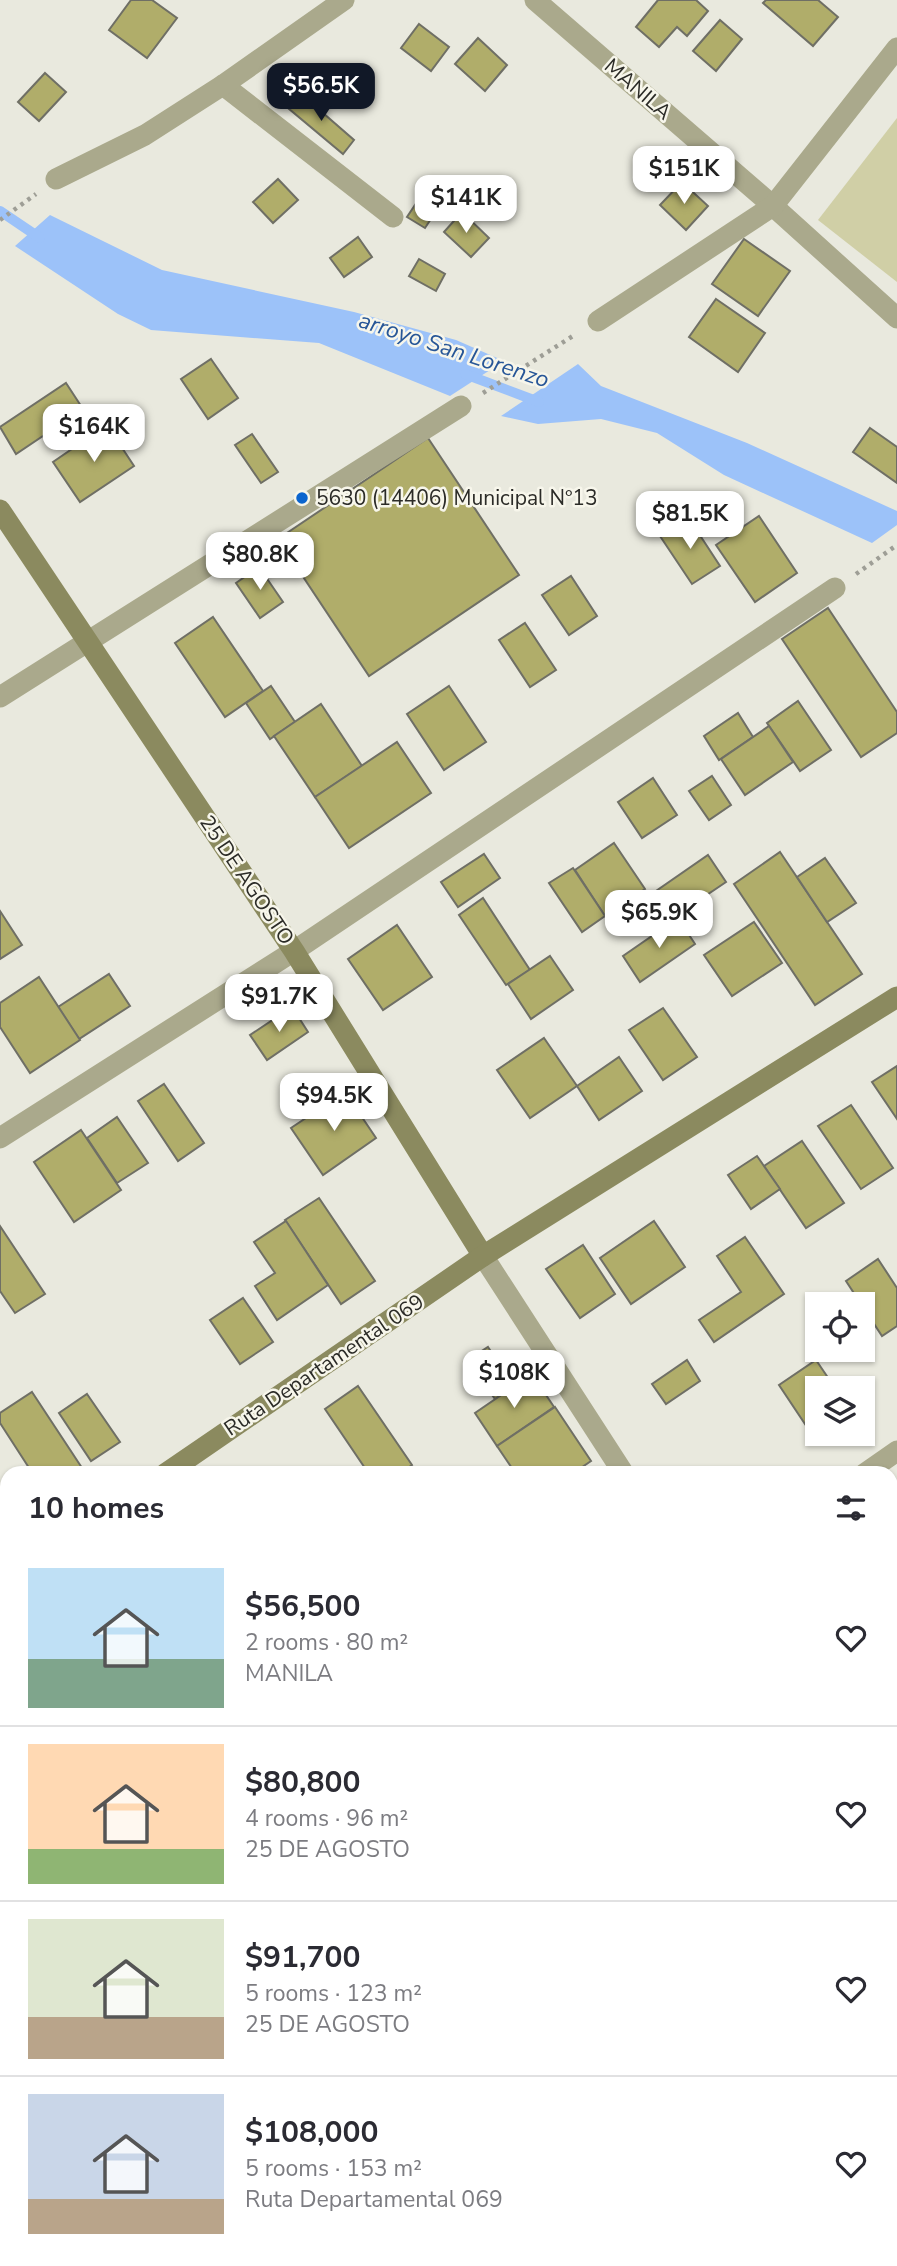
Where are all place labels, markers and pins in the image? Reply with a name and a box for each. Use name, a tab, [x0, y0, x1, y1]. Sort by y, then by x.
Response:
pin: $56.5K	[264, 64, 378, 123]
pin: $151K	[635, 146, 733, 206]
pin: $141K	[417, 176, 515, 235]
pin: $164K	[45, 405, 143, 464]
place label: 5630 (14406) Municipal Nº13	[316, 484, 597, 512]
marker: 5630 (14406) Municipal Nº13	[294, 490, 310, 506]
pin: $81.5K	[633, 491, 747, 551]
pin: $80.8K	[203, 532, 317, 592]
pin: $65.9K	[602, 890, 716, 950]
pin: $91.7K	[222, 974, 336, 1034]
pin: $94.5K	[277, 1074, 391, 1133]
pin: $108K	[465, 1350, 563, 1410]

